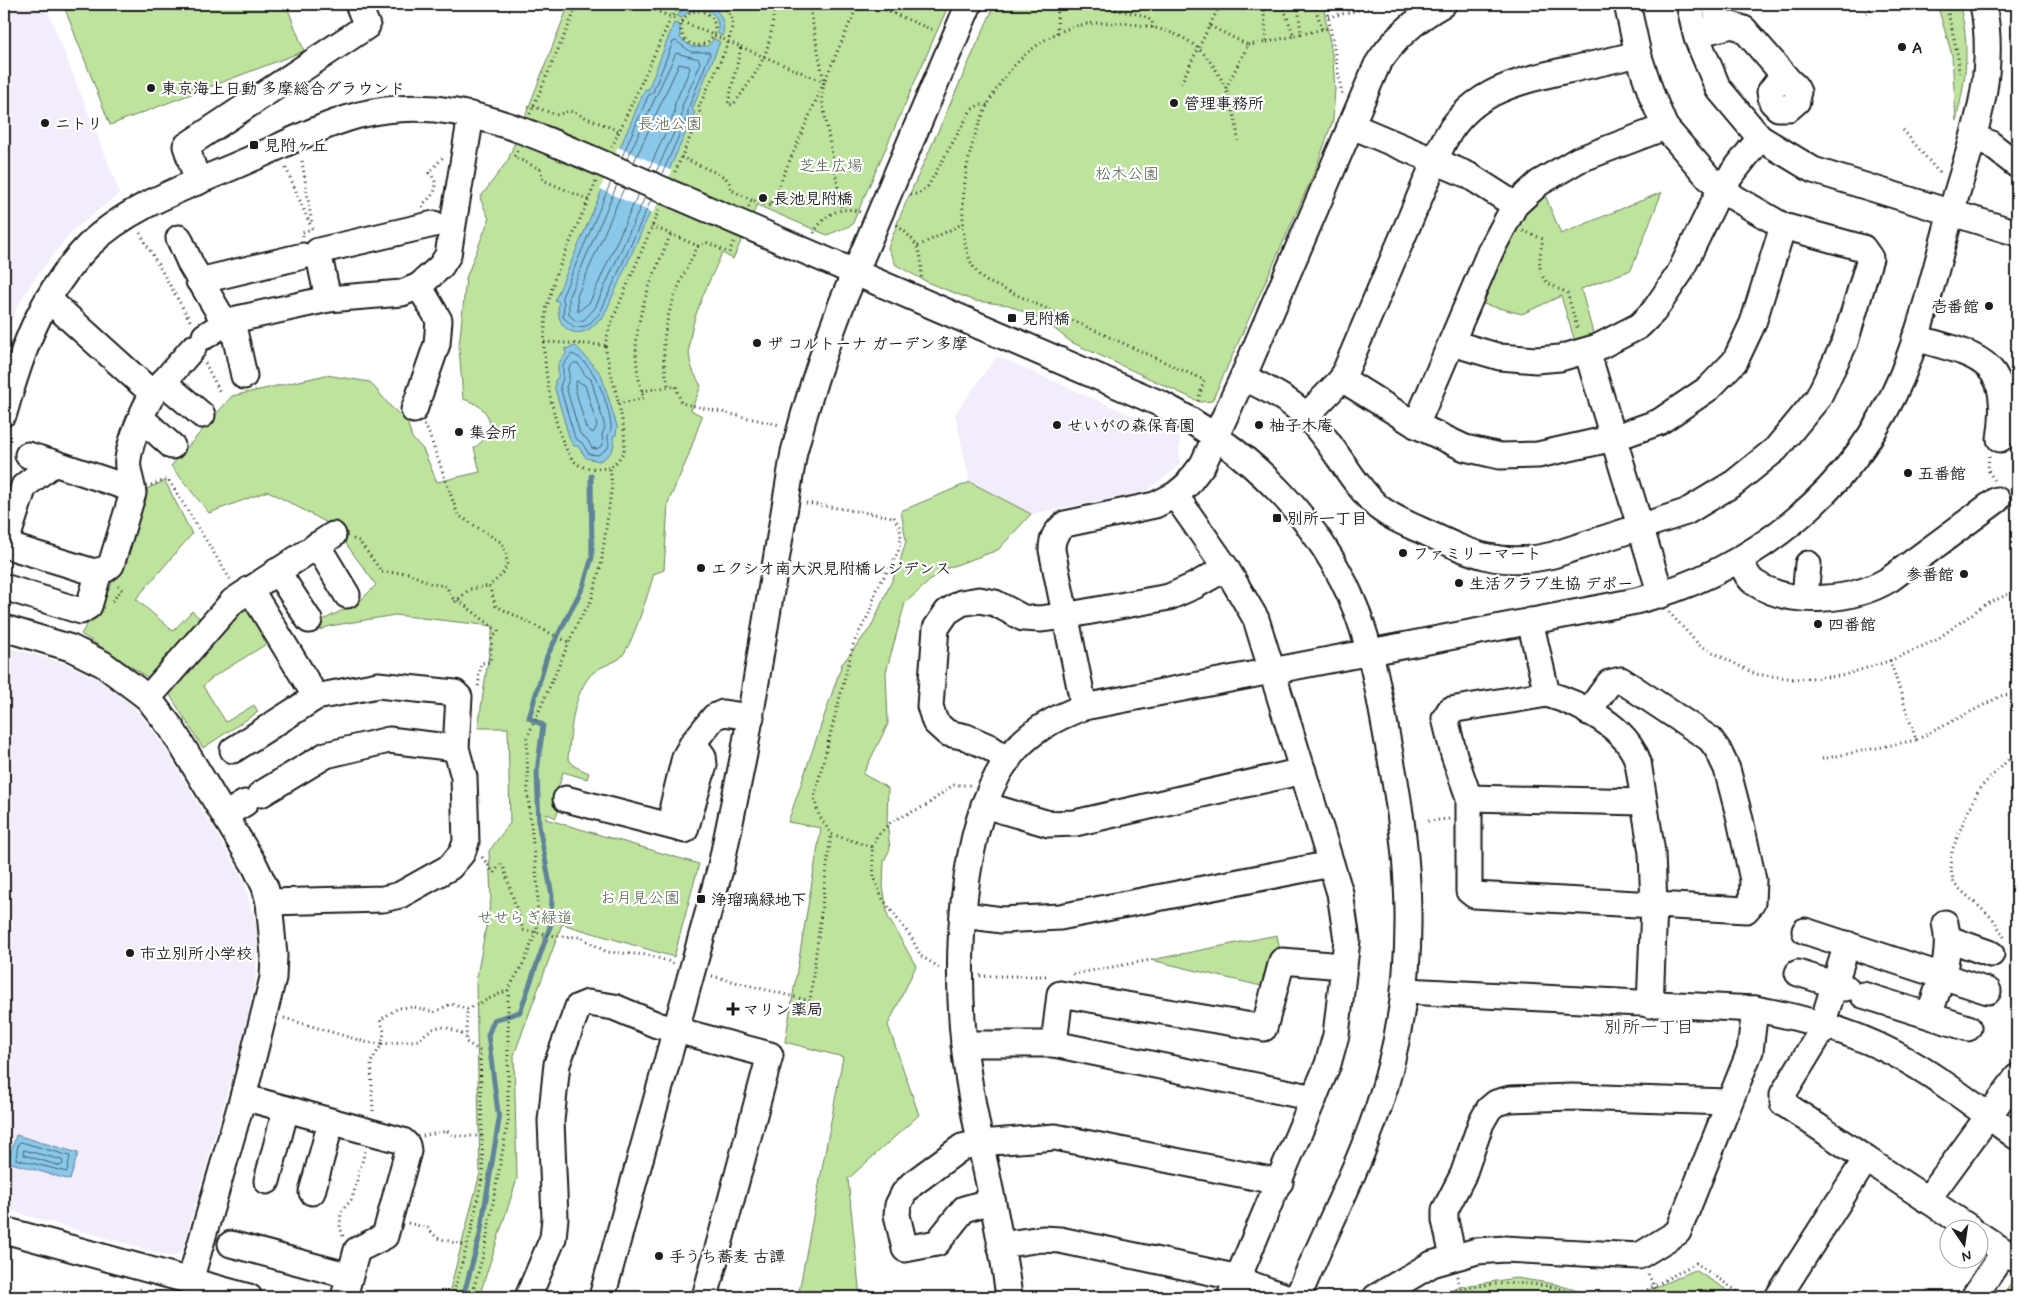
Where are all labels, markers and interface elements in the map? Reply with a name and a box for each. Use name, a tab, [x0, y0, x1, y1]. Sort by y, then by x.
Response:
place label: A	[1912, 38, 1922, 59]
marker: A	[1896, 41, 1908, 53]
place label: 東京海上日動 多摩総合グラウンド	[161, 79, 405, 100]
marker: 東京海上日動 多摩総合グラウンド	[145, 82, 157, 94]
place label: 管理事務所	[1184, 94, 1264, 115]
marker: 管理事務所	[1168, 97, 1180, 109]
place label: ニトリ	[55, 114, 103, 135]
park label: 長池公園	[638, 114, 702, 135]
marker: ニトリ	[39, 117, 51, 129]
place label: 見附ヶ丘	[264, 136, 328, 157]
marker: 見附ヶ丘	[248, 139, 260, 151]
park label: 芝生広場	[799, 156, 863, 177]
park label: 松木公園	[1095, 164, 1159, 185]
place label: 長池見附橋	[773, 189, 853, 210]
marker: 長池見附橋	[757, 192, 769, 204]
place label: 壱番館	[1931, 297, 1979, 318]
marker: 壱番館	[1983, 300, 1995, 312]
place label: 見附橋	[1022, 309, 1070, 330]
marker: 見附橋	[1006, 312, 1018, 324]
place label: ザ コルトーナ ガーデン多摩	[767, 334, 968, 355]
marker: ザ コルトーナ ガーデン多摩	[751, 337, 763, 349]
place label: せいがの森保育園	[1067, 416, 1195, 437]
place label: 柚子木庵	[1269, 416, 1333, 437]
marker: せいがの森保育園	[1051, 419, 1063, 431]
marker: 柚子木庵	[1253, 419, 1265, 431]
place label: 集会所	[469, 423, 517, 444]
marker: 集会所	[453, 426, 465, 438]
place label: 五番館	[1918, 464, 1966, 485]
marker: 五番館	[1902, 467, 1914, 479]
place label: 別所一丁目	[1287, 509, 1367, 530]
marker: 別所一丁目	[1271, 512, 1283, 524]
place label: ファミリーマート	[1413, 544, 1542, 565]
marker: ファミリーマート	[1397, 547, 1409, 559]
place label: エクシオ南大沢見附橋レジデンス	[711, 559, 951, 580]
marker: エクシオ南大沢見附橋レジデンス	[695, 562, 707, 574]
place label: 参番館	[1906, 565, 1954, 586]
marker: 参番館	[1958, 568, 1970, 580]
place label: 生活クラブ生協 デポー	[1469, 574, 1633, 595]
marker: 生活クラブ生協 デポー	[1453, 577, 1465, 589]
place label: 四番館	[1828, 615, 1876, 636]
marker: 四番館	[1812, 618, 1824, 630]
park label: お月見公園	[600, 888, 680, 909]
place label: 浄瑠璃緑地下	[711, 890, 807, 911]
marker: 浄瑠璃緑地下	[695, 893, 707, 905]
park label: せせらぎ緑道	[477, 908, 573, 929]
place label: 市立別所小学校	[140, 944, 252, 965]
marker: 市立別所小学校	[124, 947, 136, 959]
place label: マリン薬局	[743, 1000, 823, 1021]
marker: マリン薬局	[727, 1003, 739, 1015]
district label: 別所一丁目	[1604, 1016, 1694, 1040]
north arrow	[1938, 1218, 1988, 1268]
text: N	[1960, 1246, 1973, 1266]
place label: 手うち蕎麦 古譚	[669, 1247, 785, 1268]
marker: 手うち蕎麦 古譚	[653, 1250, 665, 1262]

